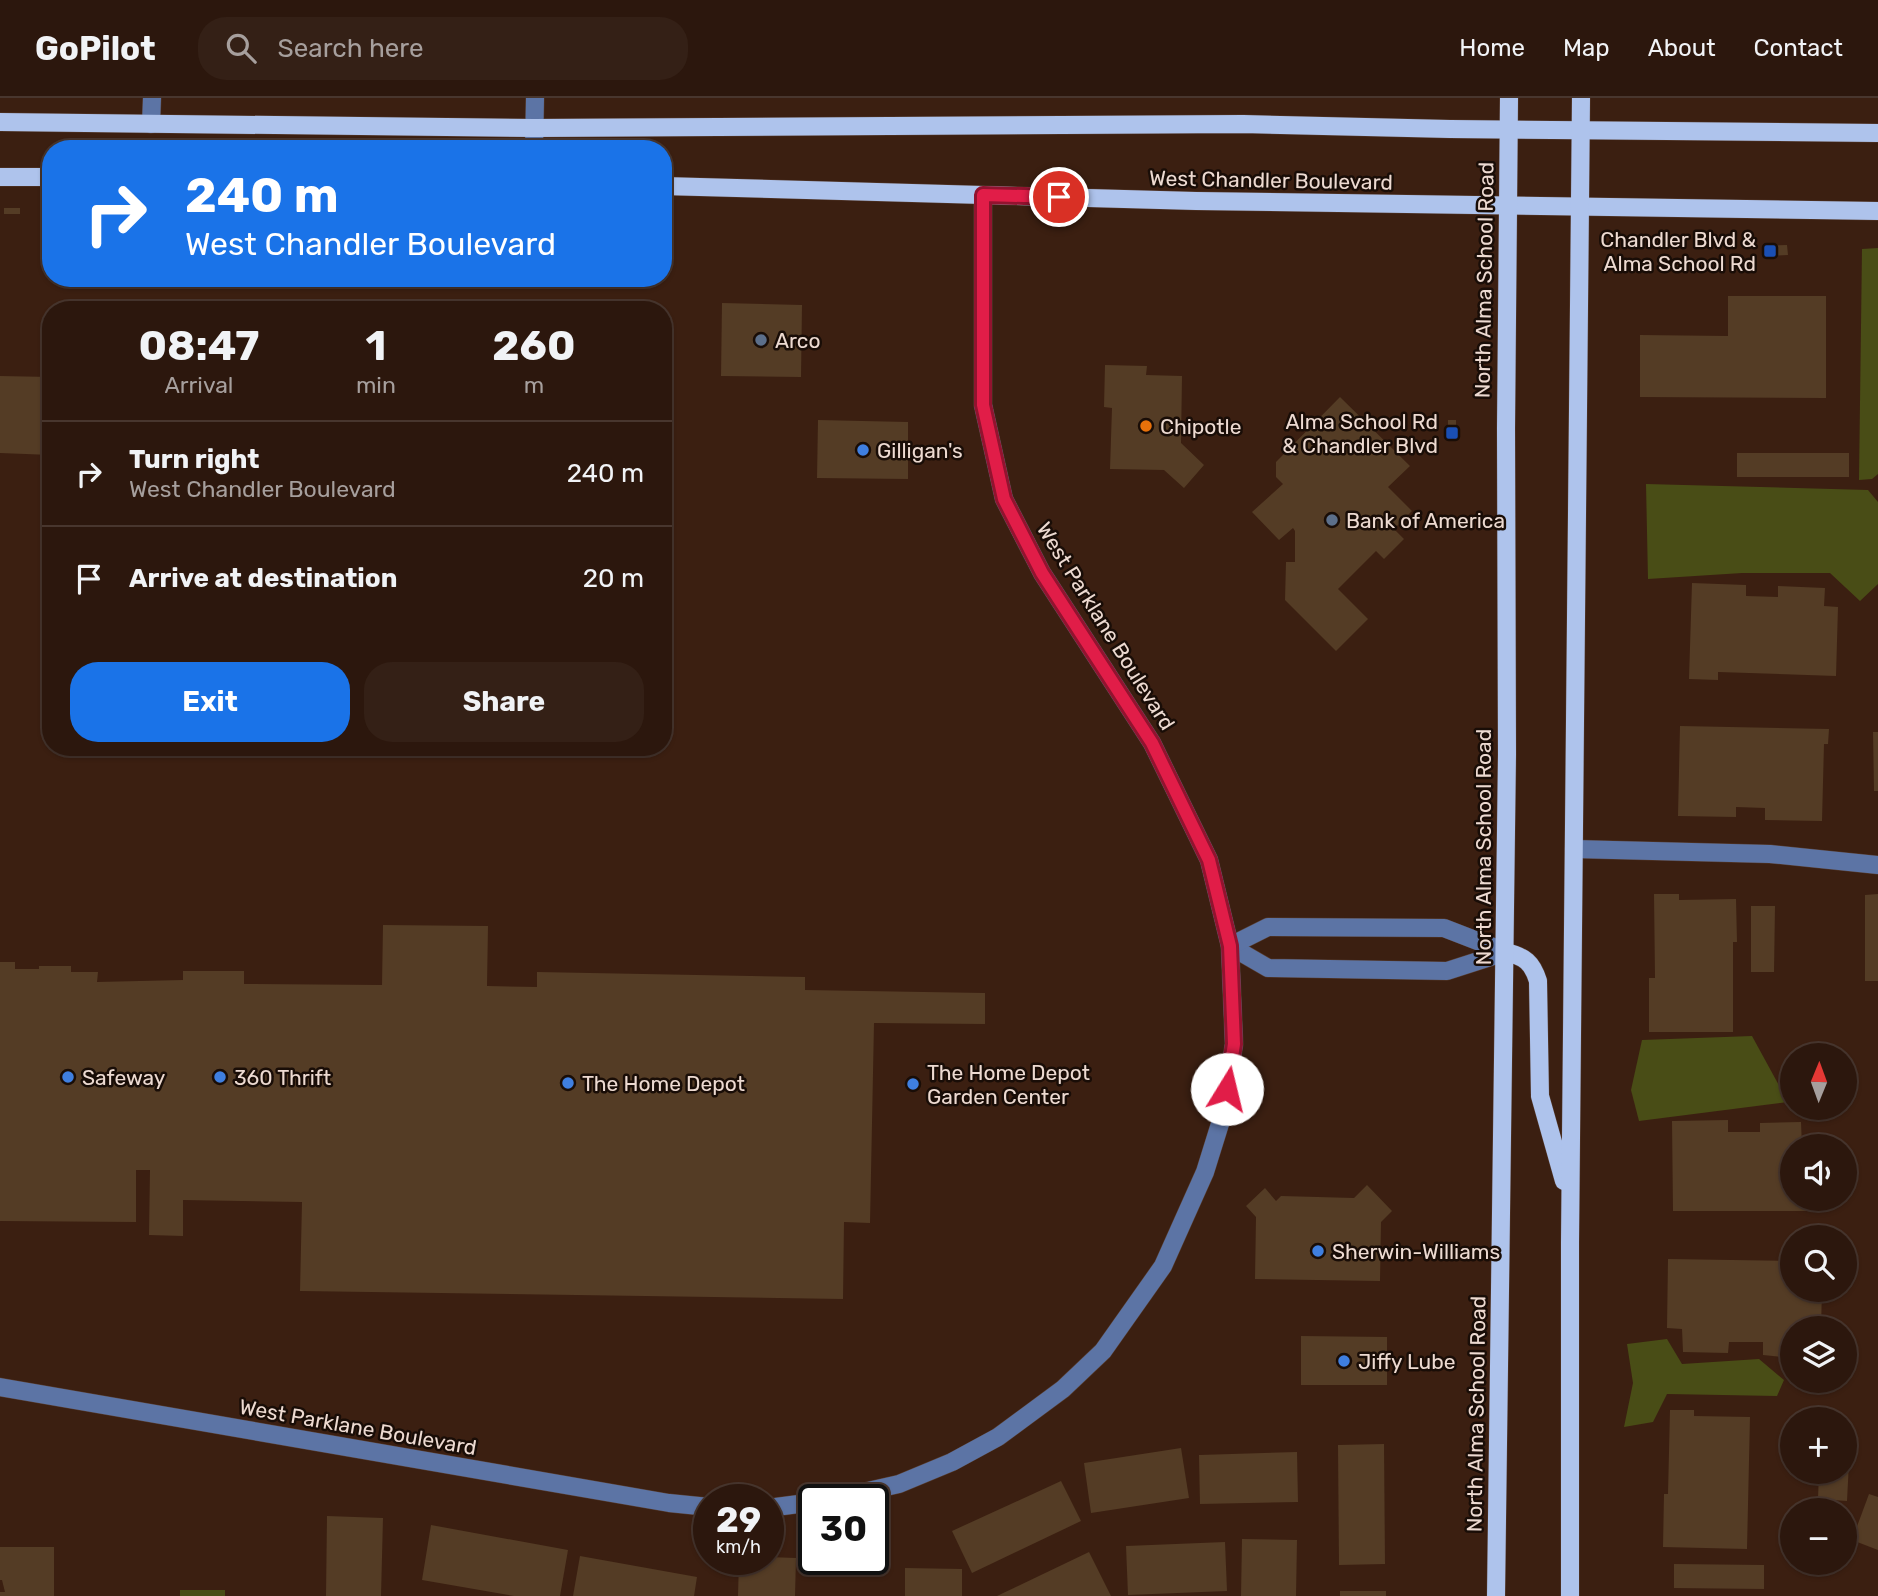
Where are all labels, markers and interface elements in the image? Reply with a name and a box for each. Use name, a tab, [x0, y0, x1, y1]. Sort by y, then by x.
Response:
search box	[198, 17, 688, 80]
text: GoPilot	[35, 29, 156, 68]
icon: search	[222, 29, 260, 67]
text: Search here	[278, 33, 423, 64]
text: Home	[1459, 34, 1525, 62]
text: Map	[1563, 34, 1610, 62]
text: About	[1648, 34, 1716, 62]
text: Contact	[1754, 34, 1843, 62]
street label: North Alma School Road	[1469, 162, 1499, 398]
street label: West Chandler Boulevard	[1149, 165, 1393, 195]
text: 240 m	[185, 166, 339, 224]
pin	[1029, 167, 1089, 227]
icon: right	[70, 168, 161, 259]
icon: arrive	[1040, 178, 1078, 216]
text: West Chandler Boulevard	[185, 225, 556, 263]
place label: Chandler Blvd & Alma School Rd	[1600, 227, 1756, 276]
marker: Chandler Blvd & Alma School Rd	[1762, 243, 1778, 259]
text: 08:47	[138, 321, 259, 371]
text: 1	[365, 321, 386, 371]
text: 260	[492, 321, 576, 371]
place label: Arco	[775, 328, 821, 353]
marker: Arco	[753, 332, 769, 348]
text: Arrival	[164, 371, 233, 399]
text: min	[356, 371, 396, 399]
text: m	[524, 371, 544, 399]
place label: Alma School Rd & Chandler Blvd	[1282, 409, 1438, 458]
place label: Chipotle	[1160, 414, 1241, 439]
marker: Chipotle	[1138, 418, 1154, 434]
marker: Alma School Rd & Chandler Blvd	[1444, 425, 1460, 441]
place label: Gilligan's	[877, 438, 963, 463]
marker: Gilligan's	[855, 442, 871, 458]
text: Turn right	[129, 444, 259, 475]
icon: right	[70, 455, 108, 493]
text: 240 m	[567, 458, 644, 489]
text: West Chandler Boulevard	[129, 475, 396, 503]
place label: Bank of America	[1346, 508, 1505, 533]
marker: Bank of America	[1324, 512, 1340, 528]
street label: West Parklane Boulevard	[1032, 517, 1180, 735]
icon: arrive	[70, 560, 108, 598]
text: Arrive at destination	[129, 563, 397, 594]
text: 20 m	[583, 563, 644, 594]
button: Exit	[70, 662, 350, 742]
button: Share	[364, 662, 644, 742]
street label: North Alma School Road	[1471, 729, 1496, 965]
north arrow	[1780, 1043, 1857, 1120]
map controls	[1780, 1043, 1857, 1575]
position arrow	[1190, 1052, 1264, 1126]
place label: The Home Depot Garden Center	[927, 1060, 1090, 1109]
place label: Safeway	[82, 1065, 166, 1090]
place label: 360 Thrift	[234, 1065, 331, 1090]
marker: Safeway	[60, 1069, 76, 1085]
marker: 360 Thrift	[212, 1069, 228, 1085]
place label: The Home Depot	[582, 1071, 745, 1096]
marker: The Home Depot	[560, 1075, 576, 1091]
marker: The Home Depot Garden Center	[905, 1076, 921, 1092]
button: sound	[1780, 1134, 1857, 1211]
button: search	[1780, 1225, 1857, 1302]
place label: Sherwin-Williams	[1332, 1239, 1500, 1264]
marker: Sherwin-Williams	[1310, 1243, 1326, 1259]
street label: North Alma School Road	[1461, 1296, 1491, 1532]
button: layers	[1780, 1316, 1857, 1393]
place label: Jiffy Lube	[1358, 1349, 1455, 1374]
marker: Jiffy Lube	[1336, 1353, 1352, 1369]
street label: West Parklane Boulevard	[237, 1394, 479, 1460]
button: +	[1780, 1407, 1857, 1484]
speed limit sign: 30	[798, 1484, 889, 1575]
button: −	[1780, 1498, 1857, 1575]
text: 29	[716, 1499, 761, 1541]
text: km/h	[716, 1536, 761, 1558]

